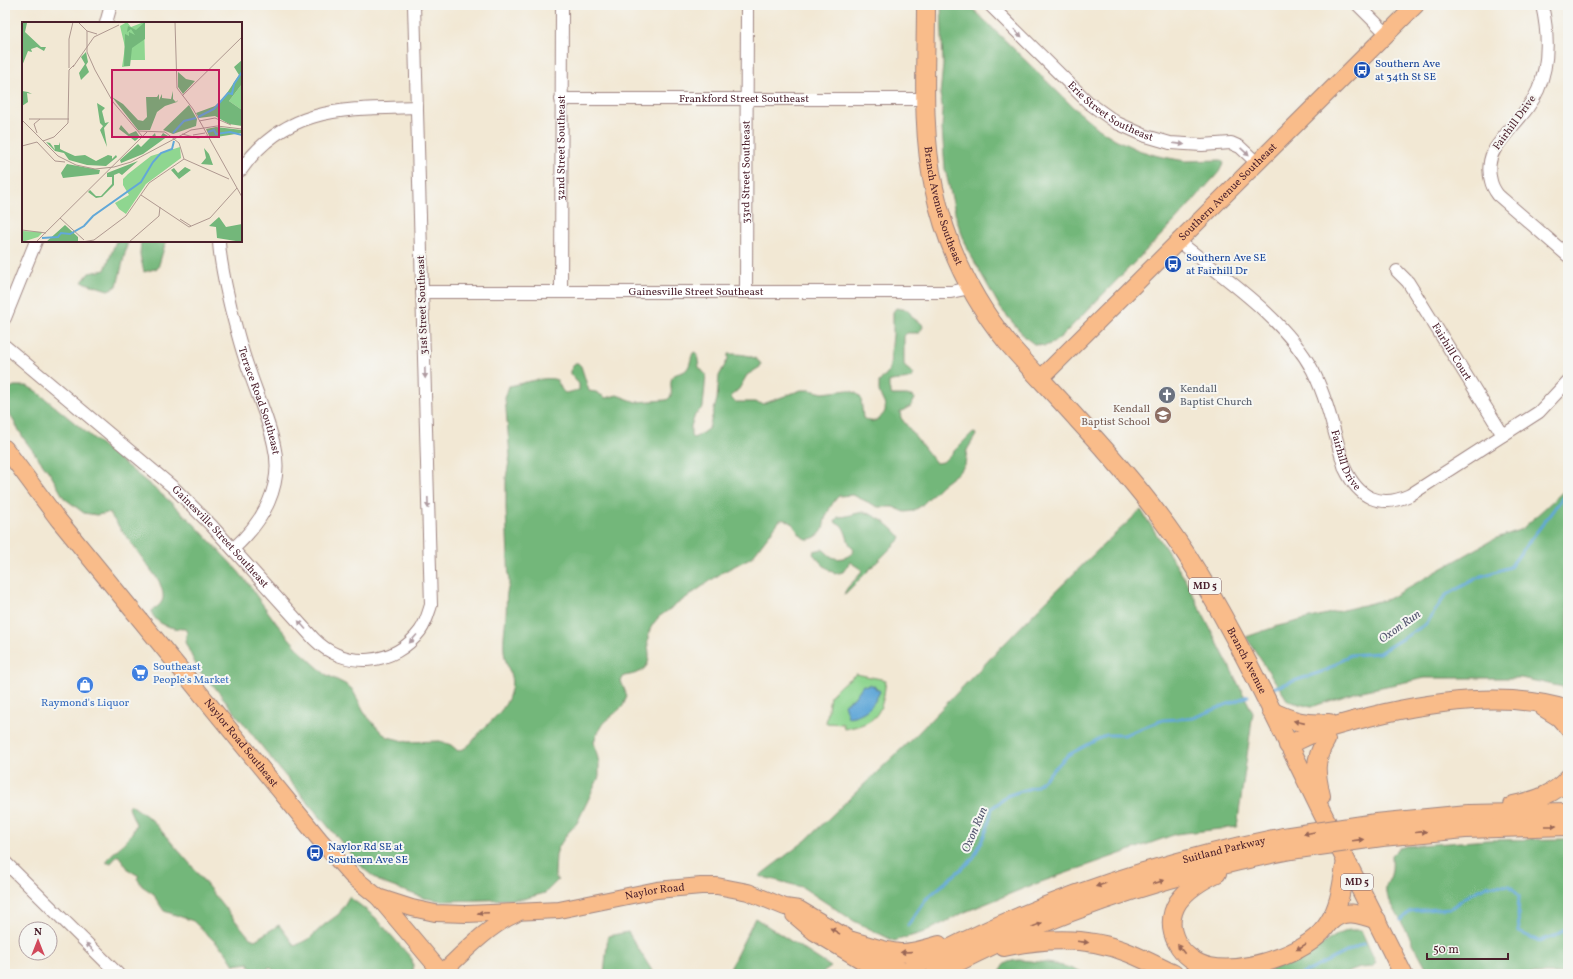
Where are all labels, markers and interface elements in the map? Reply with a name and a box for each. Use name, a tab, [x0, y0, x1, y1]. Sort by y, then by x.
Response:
inset map	[22, 22, 242, 242]
one-way arrow	[1013, 28, 1023, 38]
place label: Southern Ave at 34th St SE	[1375, 57, 1440, 85]
bus stop icon: Southern Ave at 34th St SE	[1352, 60, 1372, 80]
street label: Erie Street Southeast	[1064, 78, 1155, 145]
street label: Frankford Street Southeast	[679, 92, 809, 107]
street label: Fairhill Drive	[1490, 92, 1540, 154]
street label: 32nd Street Southeast	[554, 95, 569, 201]
street label: 33rd Street Southeast	[739, 120, 754, 224]
one-way arrow	[1173, 140, 1185, 147]
street label: Southern Avenue Southeast	[1175, 140, 1281, 244]
street label: Branch Avenue Southeast	[920, 146, 966, 268]
one-way arrow	[1240, 147, 1250, 156]
place label: Southern Ave SE at Fairhill Dr	[1186, 251, 1266, 279]
bus stop icon: Southern Ave SE at Fairhill Dr	[1163, 254, 1183, 274]
street label: 31st Street Southeast	[414, 255, 432, 355]
street label: Gainesville Street Southeast	[628, 285, 764, 300]
street label: Fairhill Court	[1428, 320, 1475, 384]
street label: Terrace Road Southeast	[234, 345, 283, 456]
one-way arrow	[421, 367, 428, 379]
place label: Kendall Baptist Church	[1180, 382, 1253, 410]
church icon: Kendall Baptist Church	[1157, 385, 1177, 405]
place label: Kendall Baptist School	[1081, 402, 1150, 430]
school or university icon: Kendall Baptist School	[1153, 405, 1173, 425]
street label: Fairhill Drive	[1327, 428, 1364, 494]
street label: Gainesville Street Southeast	[168, 482, 272, 591]
one-way arrow	[425, 497, 431, 510]
road number: MD 5	[1189, 578, 1221, 594]
water label: Oxon Run	[1376, 607, 1424, 647]
one-way arrow	[297, 620, 306, 630]
street label: Branch Avenue	[1223, 625, 1270, 696]
one-way arrow	[408, 634, 418, 644]
place label: Southeast People's Market	[153, 660, 229, 688]
supermarket icon: Southeast People's Market	[130, 663, 150, 683]
shop icon: Raymond's Liquor	[75, 675, 95, 695]
place label: Raymond's Liquor	[41, 696, 129, 711]
street label: Naylor Road Southeast	[200, 696, 282, 791]
one-way arrow	[1293, 718, 1305, 724]
water label: Oxon Run	[958, 805, 992, 855]
one-way arrow	[1545, 823, 1558, 829]
one-way arrow	[1415, 829, 1427, 836]
one-way arrow	[1303, 830, 1315, 836]
street label: Suitland Parkway	[1181, 833, 1267, 868]
one-way arrow	[1351, 837, 1364, 843]
place label: Naylor Rd SE at Southern Ave SE	[328, 840, 408, 868]
bus stop icon: Naylor Rd SE at Southern Ave SE	[305, 843, 325, 863]
road number: MD 5	[1341, 874, 1373, 890]
one-way arrow	[1153, 879, 1165, 885]
street label: Naylor Road	[624, 880, 685, 904]
one-way arrow	[1095, 882, 1107, 888]
one-way arrow	[476, 910, 489, 916]
north arrow	[18, 921, 58, 961]
one-way arrow	[1031, 922, 1042, 928]
text: N	[34, 925, 42, 940]
one-way arrow	[830, 927, 840, 935]
scale bar	[1427, 935, 1508, 961]
one-way arrow	[1077, 939, 1089, 945]
one-way arrow	[85, 942, 95, 951]
text: 50 m	[1433, 942, 1459, 958]
one-way arrow	[1177, 943, 1185, 954]
one-way arrow	[1295, 944, 1307, 951]
one-way arrow	[900, 949, 912, 956]

